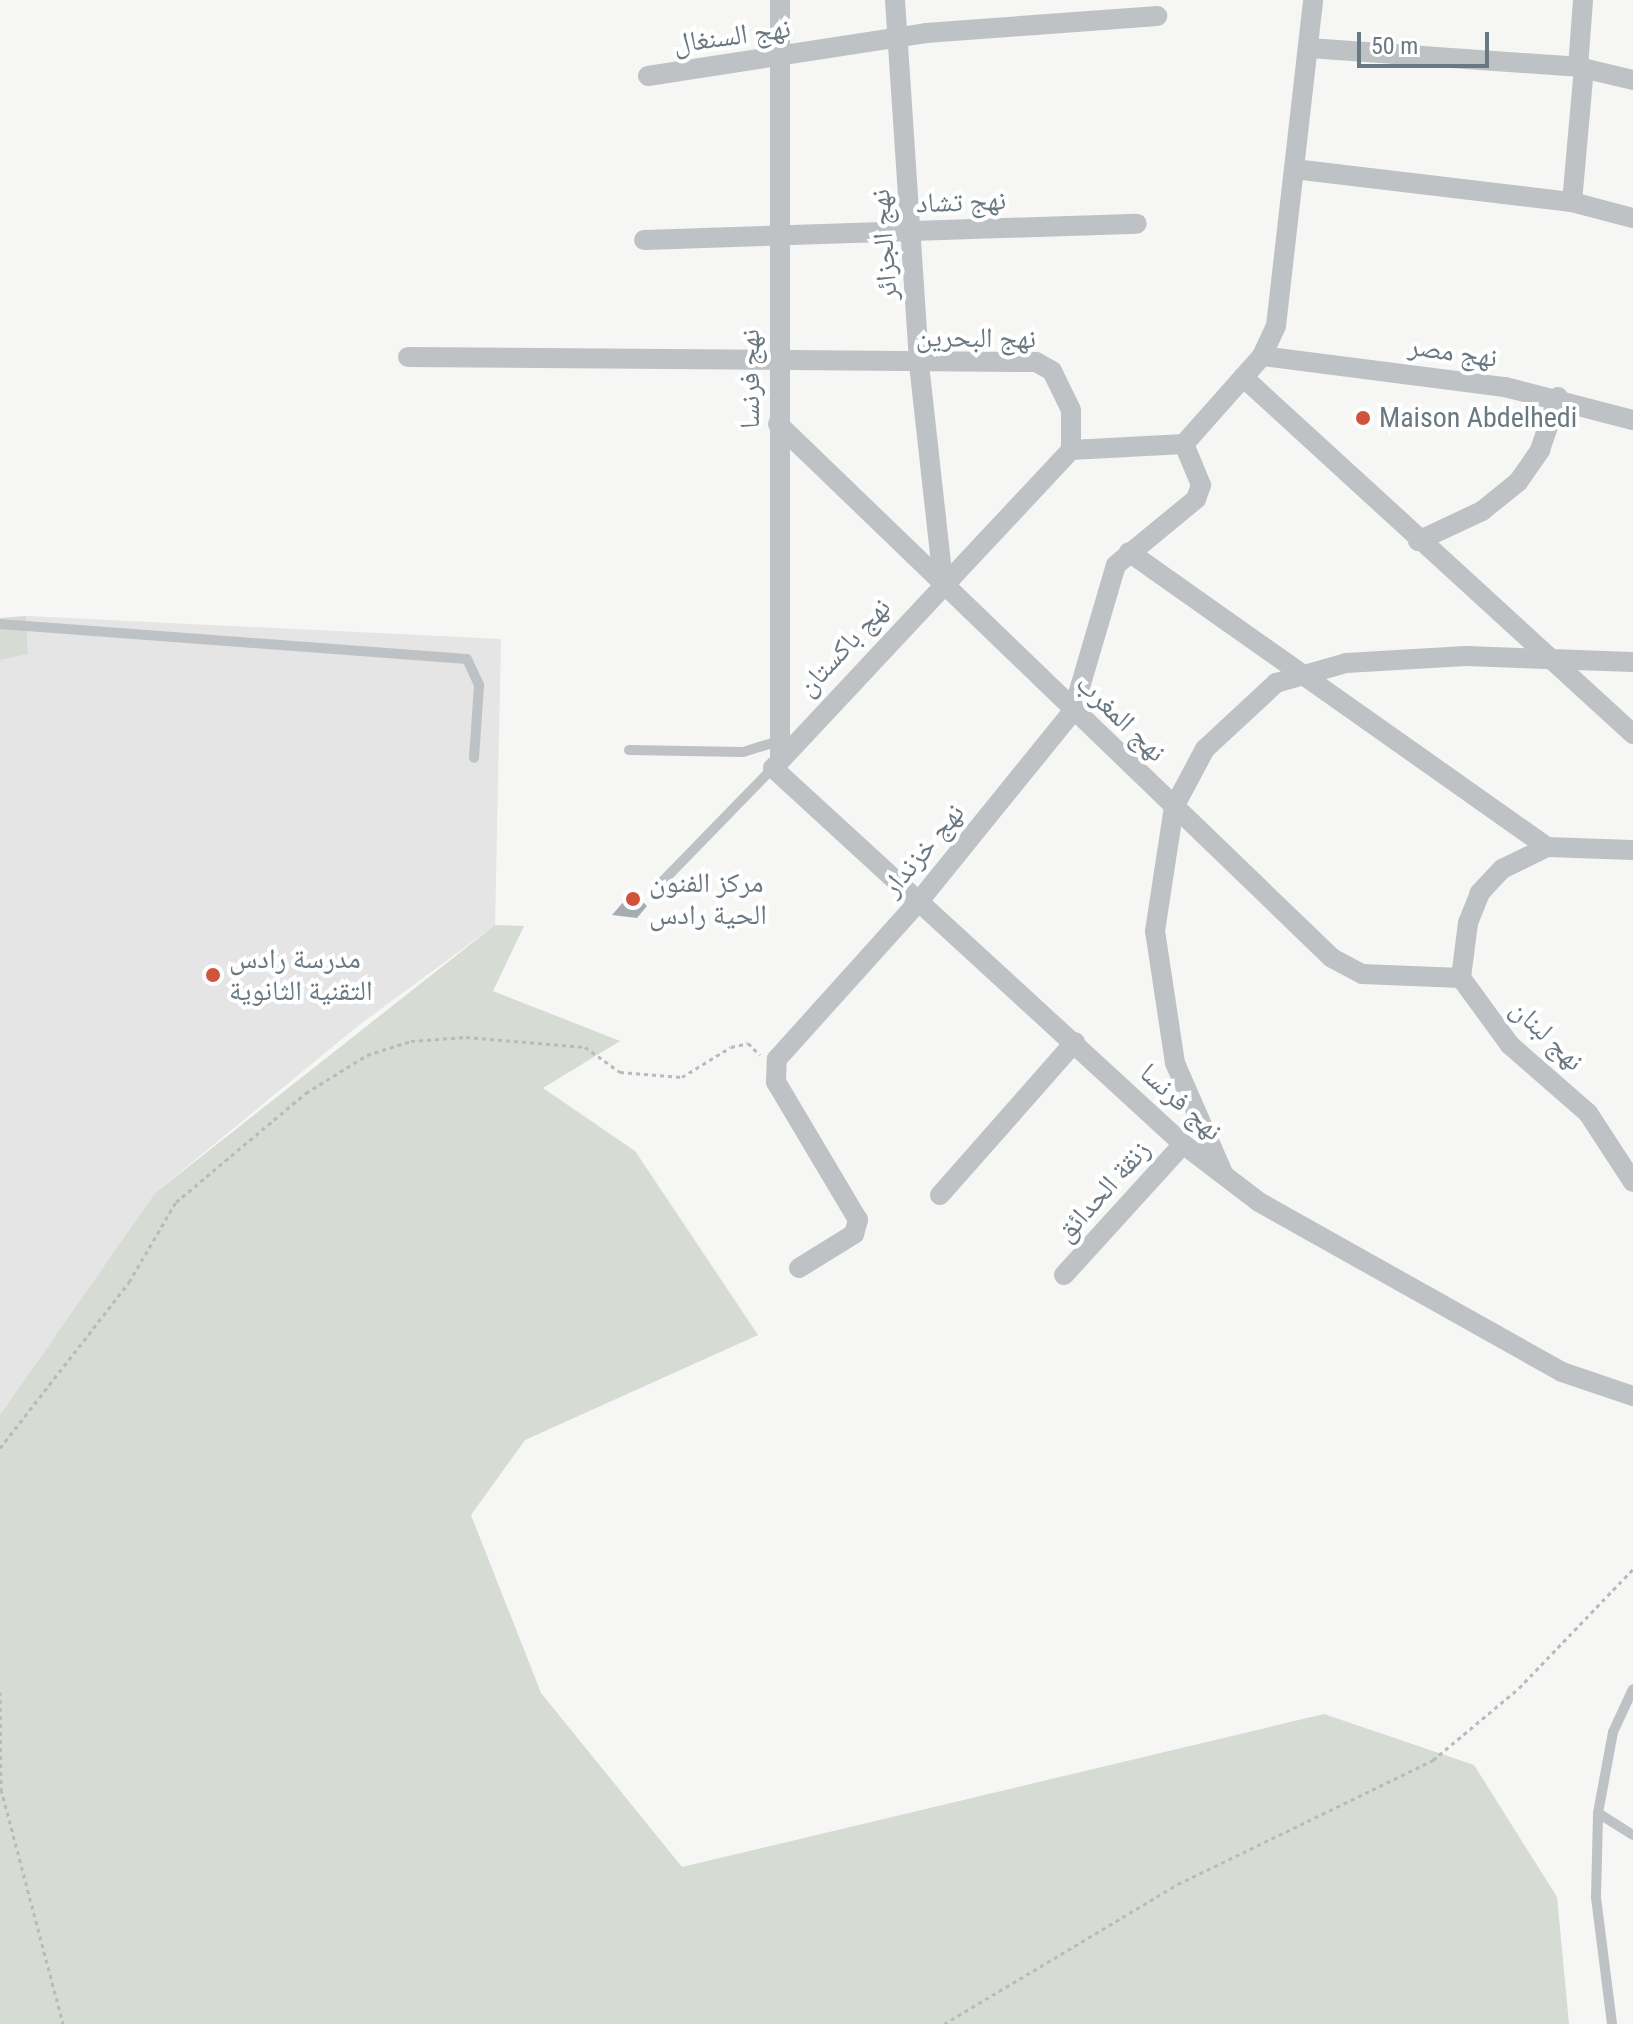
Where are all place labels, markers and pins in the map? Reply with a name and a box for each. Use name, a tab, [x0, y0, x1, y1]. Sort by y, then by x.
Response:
place label: Maison Abdelhedi	[1379, 401, 1577, 435]
marker: Maison Abdelhedi	[1354, 409, 1372, 427]
place label: مركز الفنون الحية رادس	[649, 866, 767, 932]
marker: مركز الفنون الحية رادس	[624, 890, 642, 908]
place label: مدرسة رادس التقنية الثانوية	[229, 942, 373, 1008]
marker: مدرسة رادس التقنية الثانوية	[204, 966, 222, 984]

